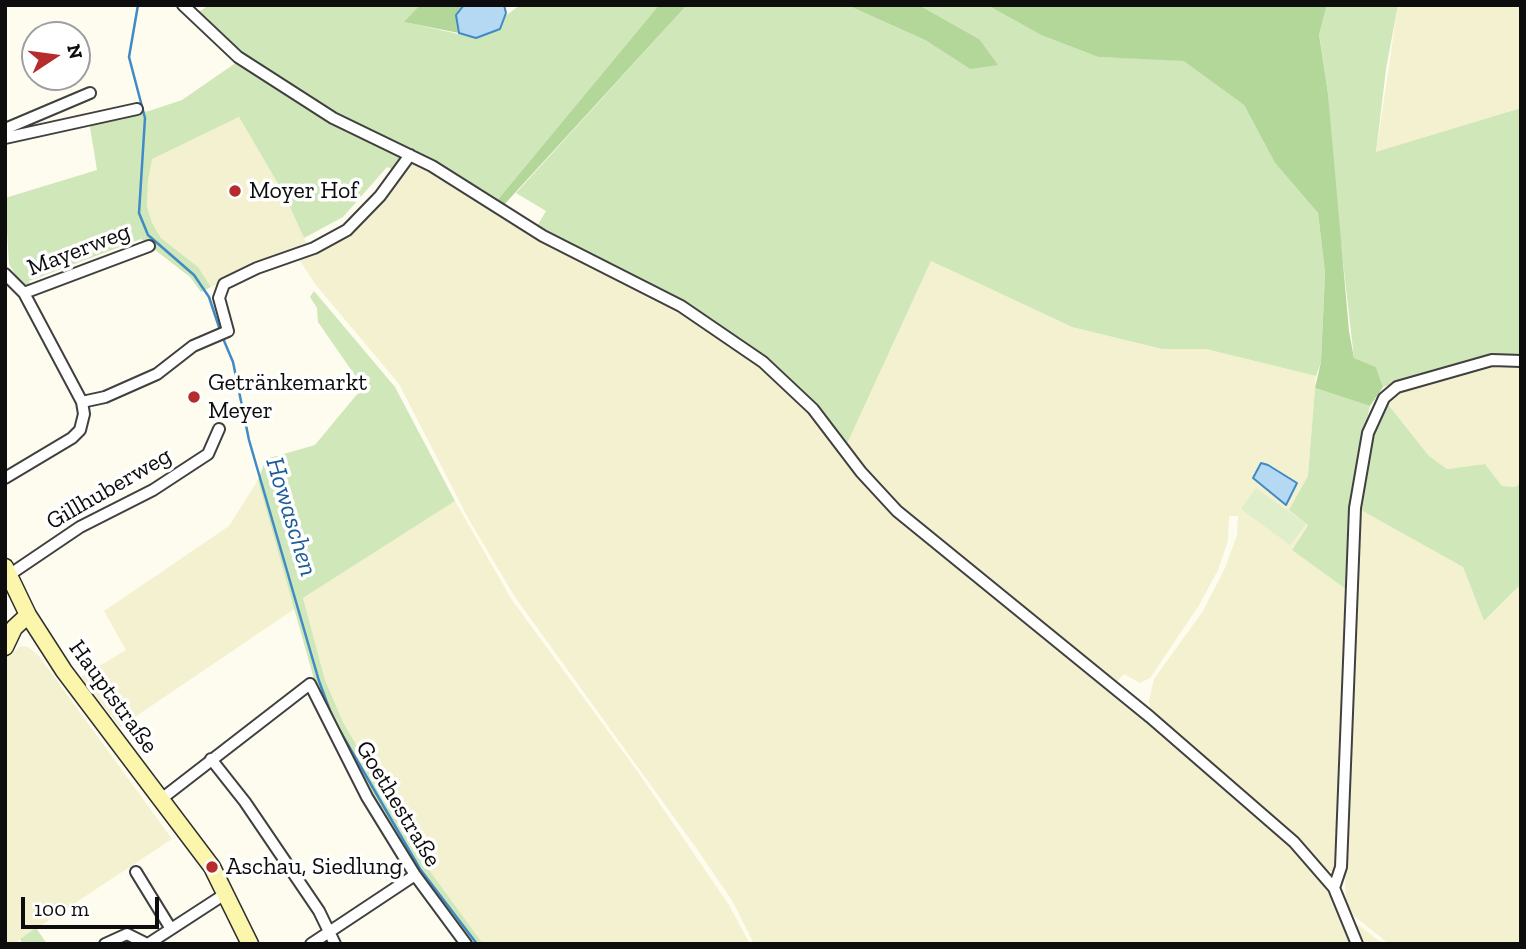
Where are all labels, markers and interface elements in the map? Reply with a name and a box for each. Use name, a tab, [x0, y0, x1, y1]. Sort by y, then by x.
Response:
north arrow	[21, 21, 91, 91]
text: N	[62, 42, 88, 61]
place label: Moyer Hof	[249, 177, 358, 205]
marker: Moyer Hof	[227, 183, 243, 199]
street label: Mayerweg	[23, 217, 135, 283]
place label: Getränkemarkt Meyer	[208, 369, 367, 425]
marker: Getränkemarkt Meyer	[186, 389, 202, 405]
street label: Gillhuberweg	[41, 442, 177, 536]
water label: Howaschen	[258, 454, 324, 580]
street label: Hauptstraße	[62, 635, 164, 759]
street label: Goethestraße	[349, 736, 447, 872]
place label: Aschau, Siedlung	[226, 853, 403, 881]
marker: Aschau, Siedlung	[204, 859, 220, 875]
scale bar	[24, 883, 163, 927]
text: 100 m	[34, 896, 89, 921]

